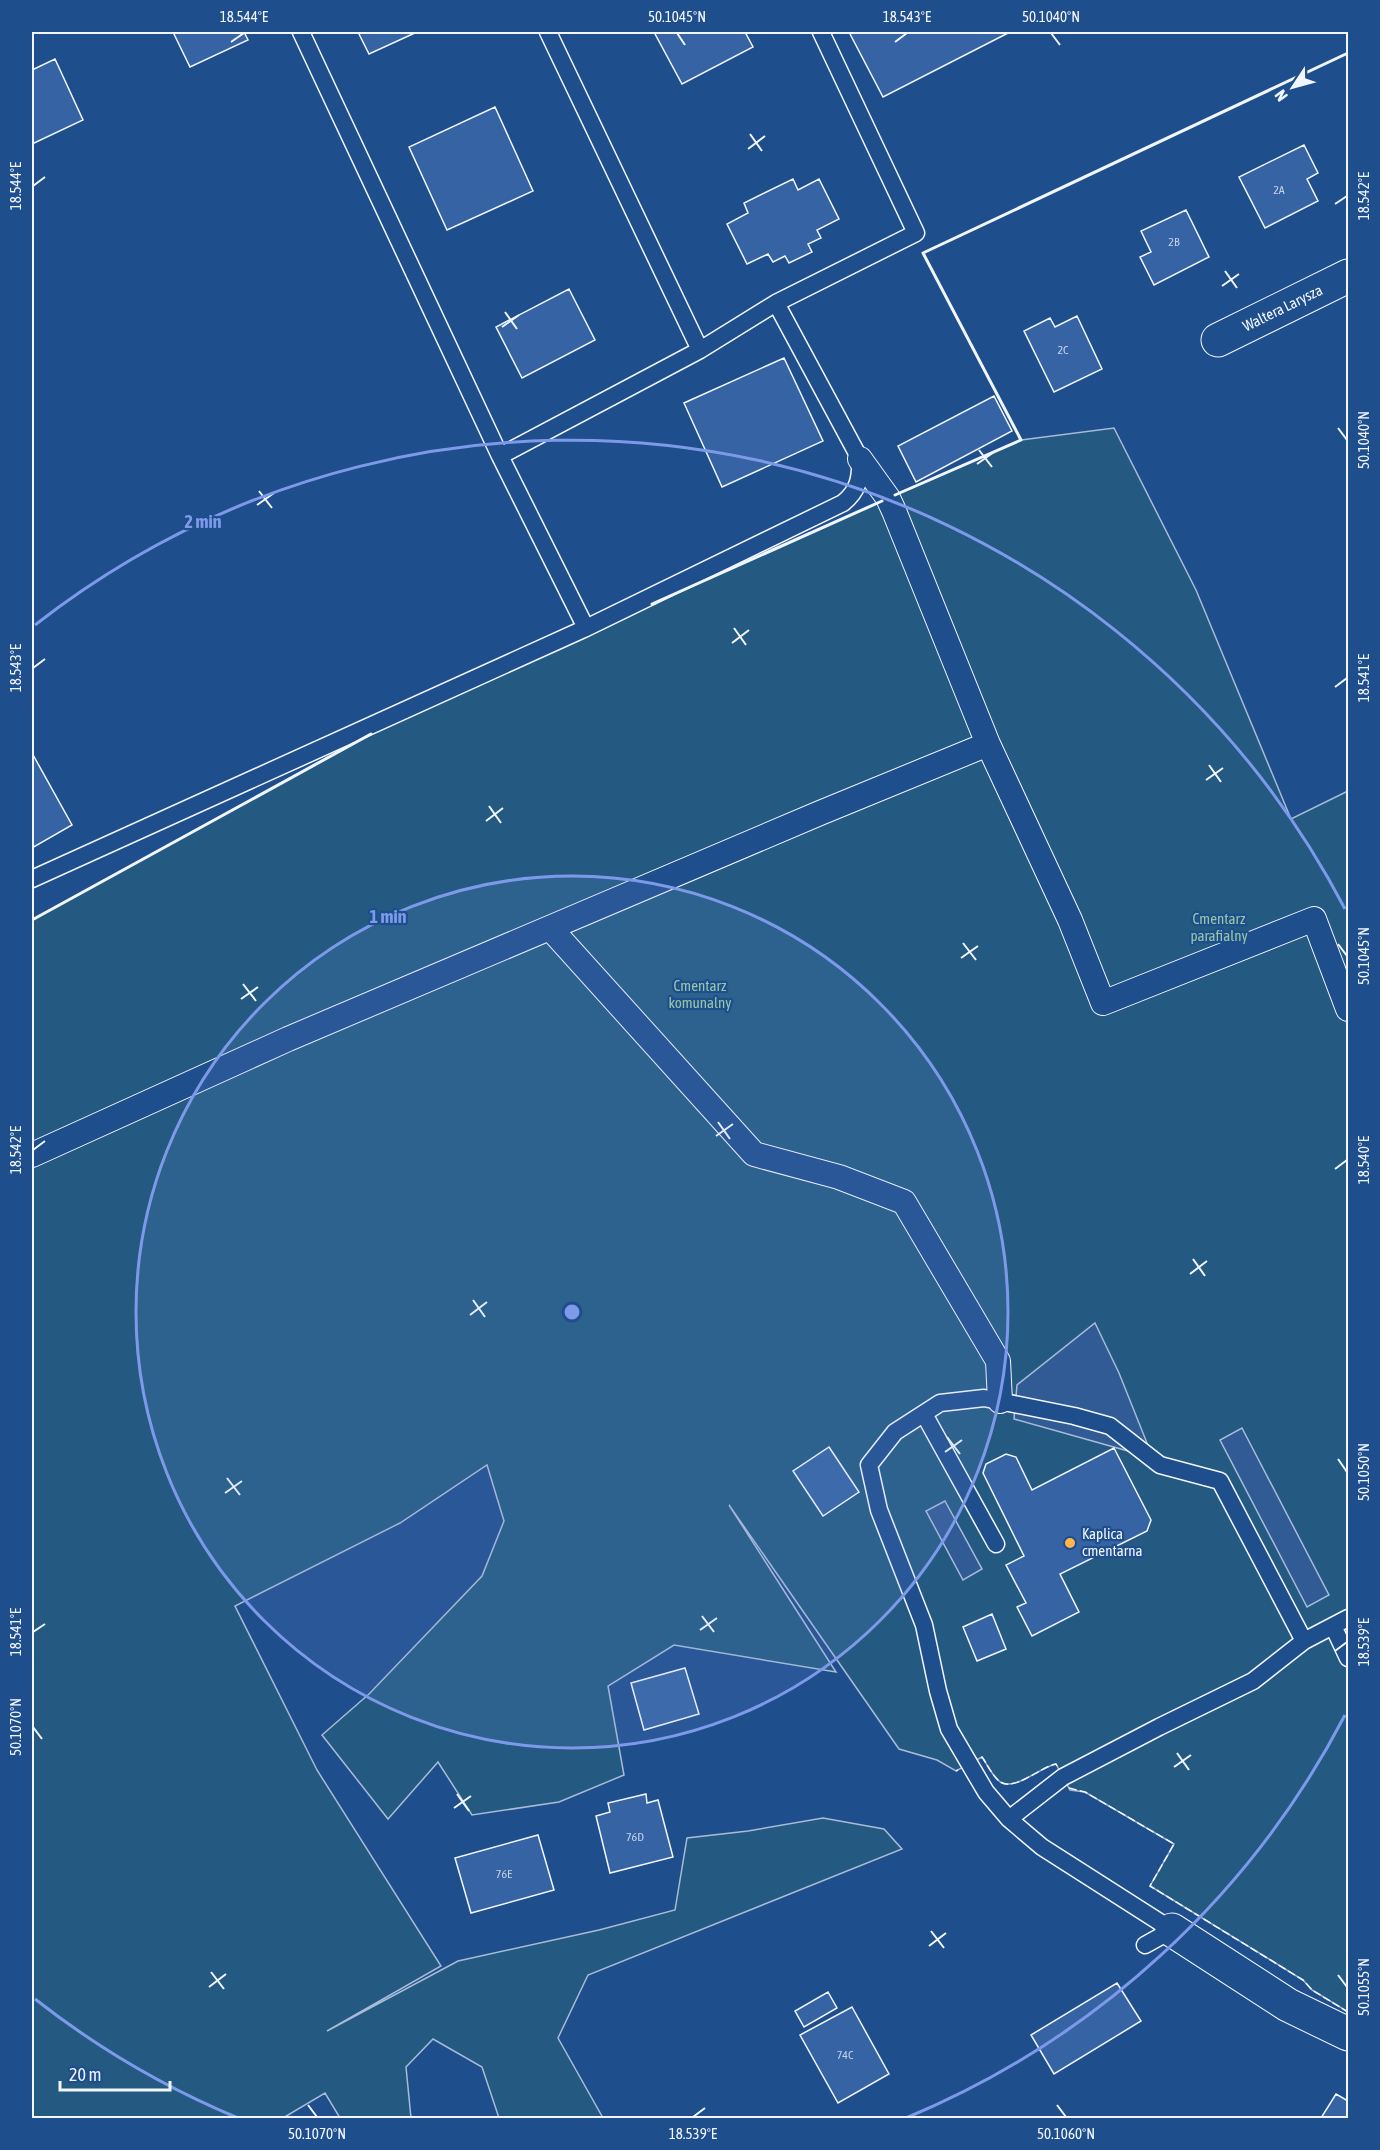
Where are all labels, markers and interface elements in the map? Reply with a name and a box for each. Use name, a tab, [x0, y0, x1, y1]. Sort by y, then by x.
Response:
text: 18.544°E	[220, 8, 269, 25]
text: 50.1045°N	[648, 8, 706, 25]
text: 18.543°E	[883, 8, 932, 25]
text: 50.1040°N	[1022, 8, 1080, 25]
north arrow	[1263, 57, 1323, 117]
text: N	[1271, 87, 1291, 105]
text: 18.544°E	[7, 161, 24, 210]
text: 18.542°E	[1355, 171, 1372, 220]
house number: 2A	[1273, 183, 1285, 197]
house number: 2B	[1168, 235, 1180, 249]
street label: Waltera Larysza	[1240, 281, 1325, 335]
house number: 2C	[1057, 343, 1069, 357]
text: 50.1040°N	[1355, 411, 1372, 469]
text: 2 min	[185, 511, 222, 532]
text: 18.543°E	[7, 643, 24, 692]
text: 18.541°E	[1355, 653, 1372, 702]
text: 1 min	[370, 906, 407, 927]
park label: Cmentarz parafialny	[1190, 910, 1248, 944]
text: 50.1045°N	[1355, 927, 1372, 985]
park label: Cmentarz komunalny	[668, 977, 732, 1011]
text: 18.542°E	[7, 1125, 24, 1174]
text: 18.540°E	[1355, 1135, 1372, 1184]
centre of rings	[562, 1302, 582, 1322]
text: 50.1050°N	[1355, 1443, 1372, 1501]
place label: Kaplica cmentarna	[1082, 1525, 1142, 1559]
marker: Kaplica cmentarna	[1063, 1536, 1077, 1550]
text: 18.541°E	[7, 1607, 24, 1656]
text: 18.539°E	[1355, 1617, 1372, 1666]
text: 50.1070°N	[7, 1698, 24, 1756]
house number: 76D	[626, 1830, 644, 1844]
house number: 76E	[496, 1867, 512, 1881]
text: 50.1055°N	[1355, 1958, 1372, 2016]
house number: 74C	[837, 2048, 854, 2062]
scale bar	[60, 2054, 170, 2092]
text: 20 m	[69, 2064, 101, 2085]
text: 50.1070°N	[288, 2125, 346, 2142]
text: 18.539°E	[669, 2125, 718, 2142]
text: 50.1060°N	[1037, 2125, 1095, 2142]

